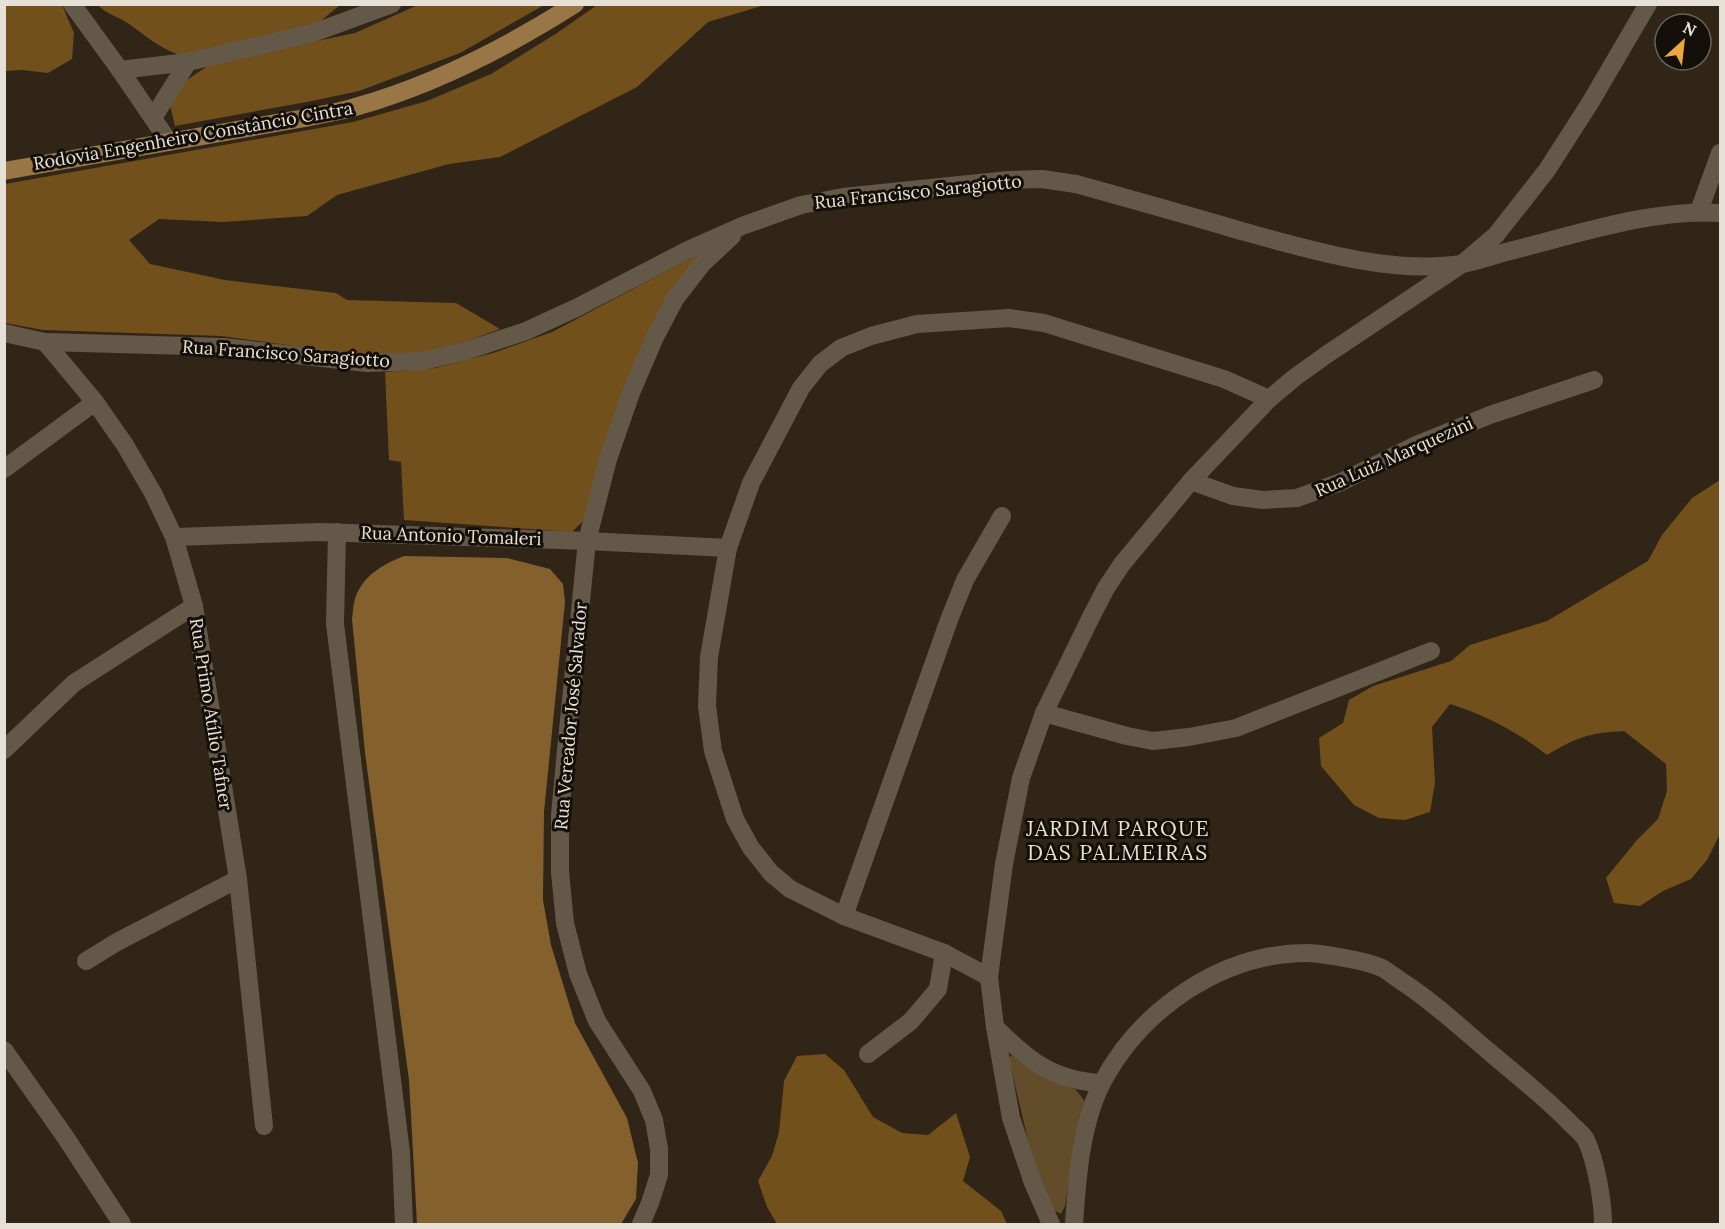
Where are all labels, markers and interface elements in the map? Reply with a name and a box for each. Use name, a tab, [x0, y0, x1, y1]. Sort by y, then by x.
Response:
north arrow	[1653, 12, 1713, 72]
text: N	[1680, 17, 1700, 40]
street label: Rodovia Engenheiro Constâncio Cintra	[31, 96, 354, 175]
street label: Rua Francisco Saragiotto	[813, 169, 1023, 214]
street label: Rua Francisco Saragiotto	[181, 335, 391, 372]
street label: Rua Luiz Marquezini	[1311, 411, 1476, 502]
street label: Rua Antonio Tomaleri	[360, 521, 542, 550]
street label: Rua Vereador José Salvador	[549, 601, 592, 831]
street label: Rua Primo Atílio Tafner	[185, 616, 238, 812]
district label: JARDIM PARQUE DAS PALMEIRAS	[1025, 815, 1210, 866]

